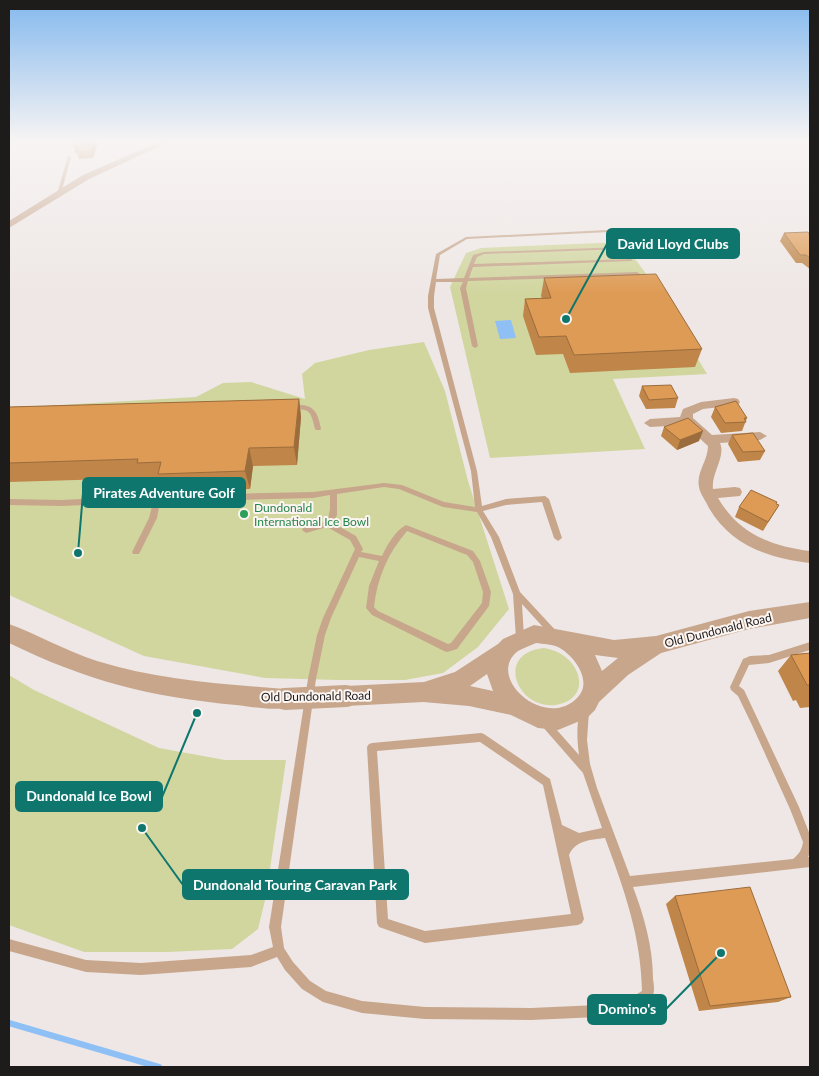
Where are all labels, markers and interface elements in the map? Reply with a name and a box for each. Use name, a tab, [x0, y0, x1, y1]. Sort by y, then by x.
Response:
callout: David Lloyd Clubs	[607, 229, 739, 258]
text: David Lloyd Clubs	[617, 235, 729, 252]
callout: Pirates Adventure Golf	[83, 478, 245, 507]
text: Pirates Adventure Golf	[93, 484, 235, 501]
place label: Dundonald International Ice Bowl	[254, 500, 369, 529]
marker: Dundonald International Ice Bowl	[238, 508, 250, 520]
street label: Old Dundonald Road	[663, 609, 773, 651]
street label: Old Dundonald Road	[261, 688, 371, 704]
callout: Dundonald Ice Bowl	[16, 782, 162, 811]
text: Dundonald Ice Bowl	[26, 787, 152, 804]
callout: Dundonald Touring Caravan Park	[183, 870, 408, 899]
text: Dundonald Touring Caravan Park	[193, 876, 398, 893]
callout: Domino's	[588, 995, 666, 1024]
text: Domino's	[598, 1000, 656, 1017]

